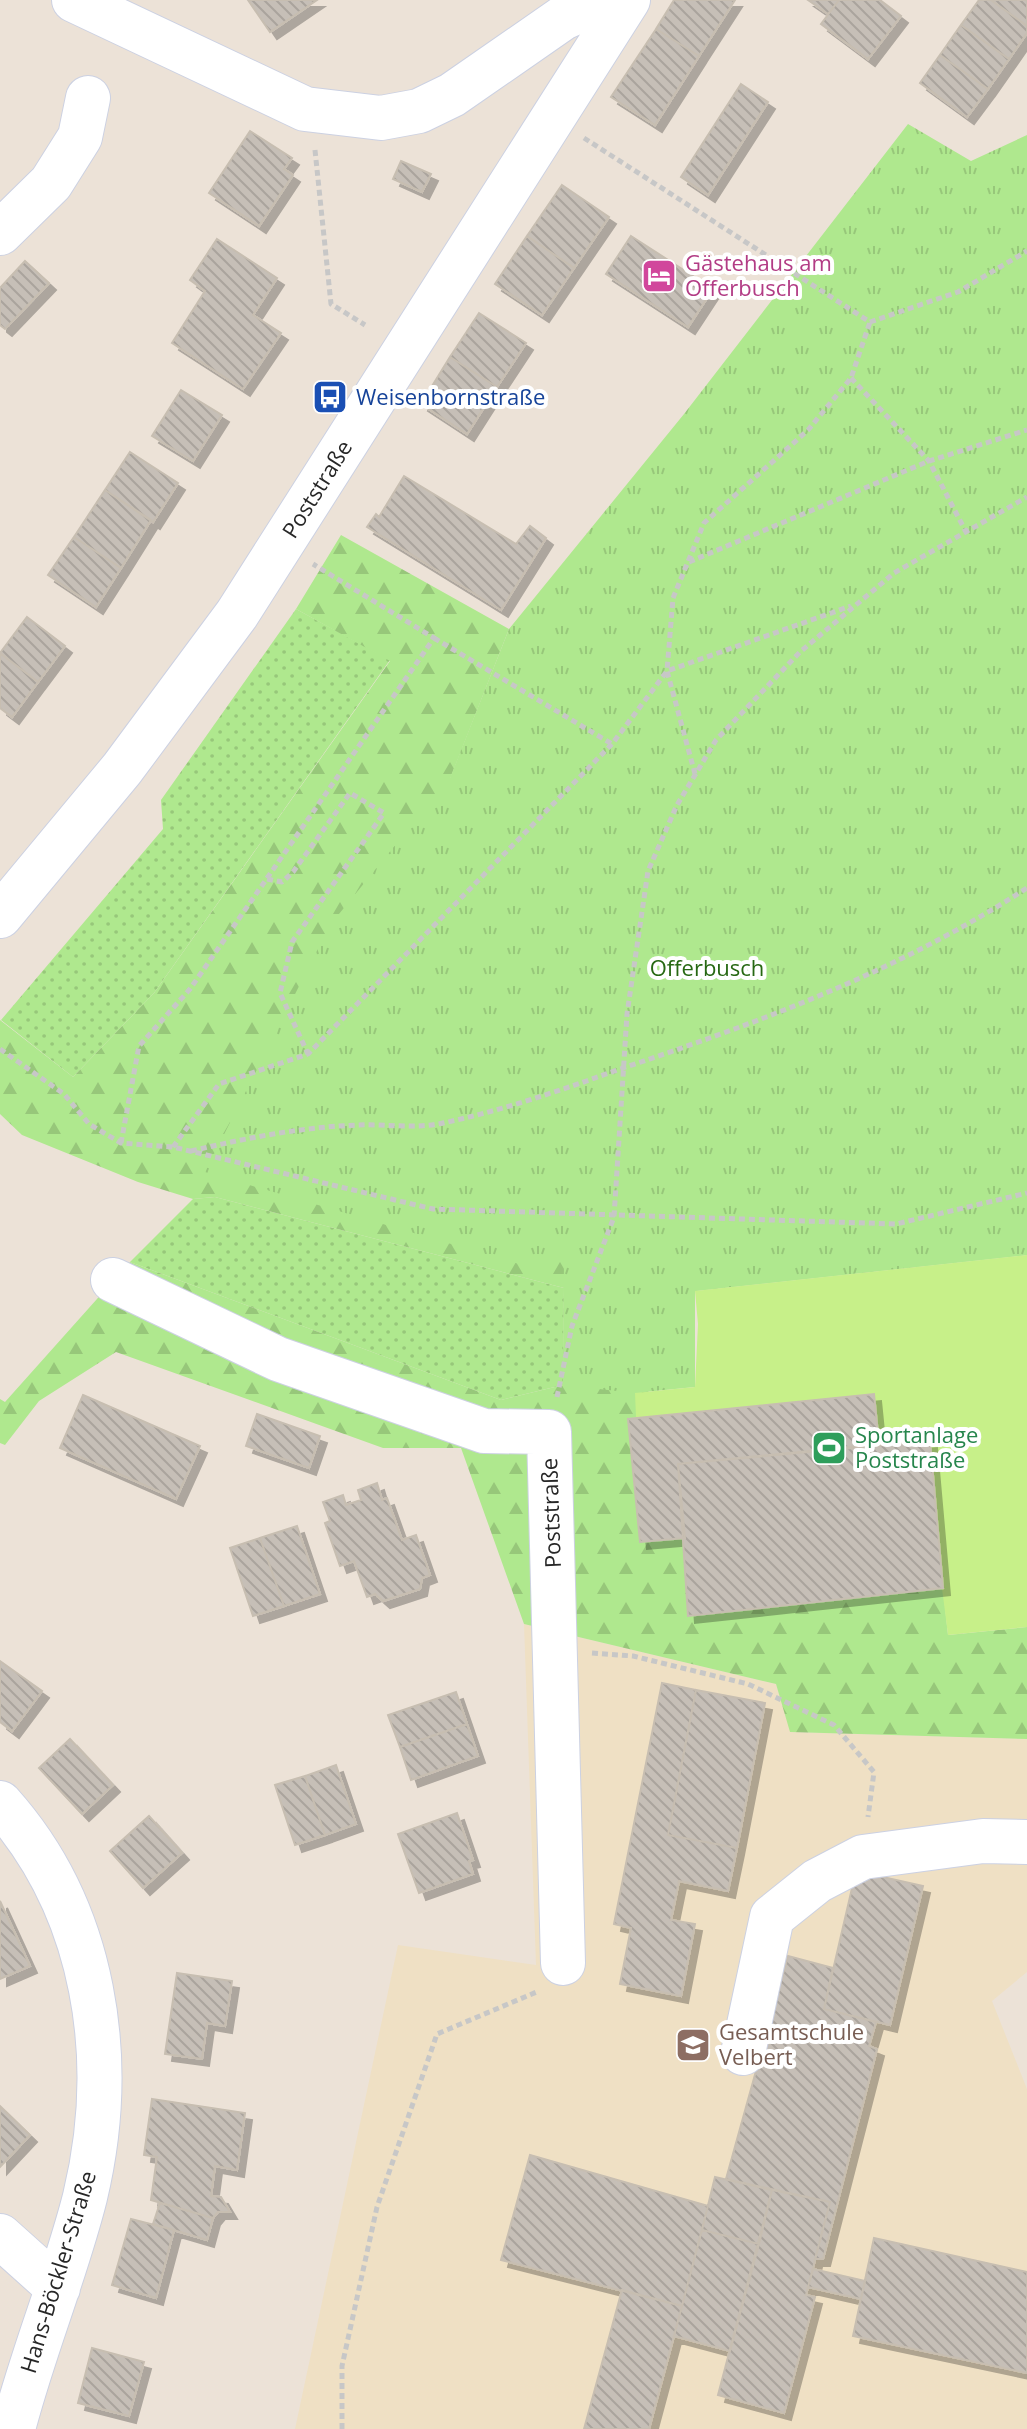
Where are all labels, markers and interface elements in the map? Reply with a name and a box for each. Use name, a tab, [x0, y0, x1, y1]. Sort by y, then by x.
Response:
place label: Gästehaus am Offerbusch	[685, 247, 832, 302]
hotel icon: Gästehaus am Offerbusch	[640, 257, 678, 295]
bus stop icon: Weisenbornstraße	[311, 378, 349, 416]
place label: Weisenbornstraße	[356, 381, 545, 411]
street label: Poststraße	[274, 434, 358, 543]
park label: Offerbusch	[650, 952, 764, 982]
place label: Sportanlage Poststraße	[855, 1419, 978, 1474]
sports icon: Sportanlage Poststraße	[810, 1429, 848, 1467]
street label: Poststraße	[533, 1457, 567, 1569]
place label: Gesamtschule Velbert	[719, 2016, 864, 2071]
school or university icon: Gesamtschule Velbert	[674, 2026, 712, 2064]
street label: Hans-Böckler-Straße	[12, 2167, 102, 2377]

